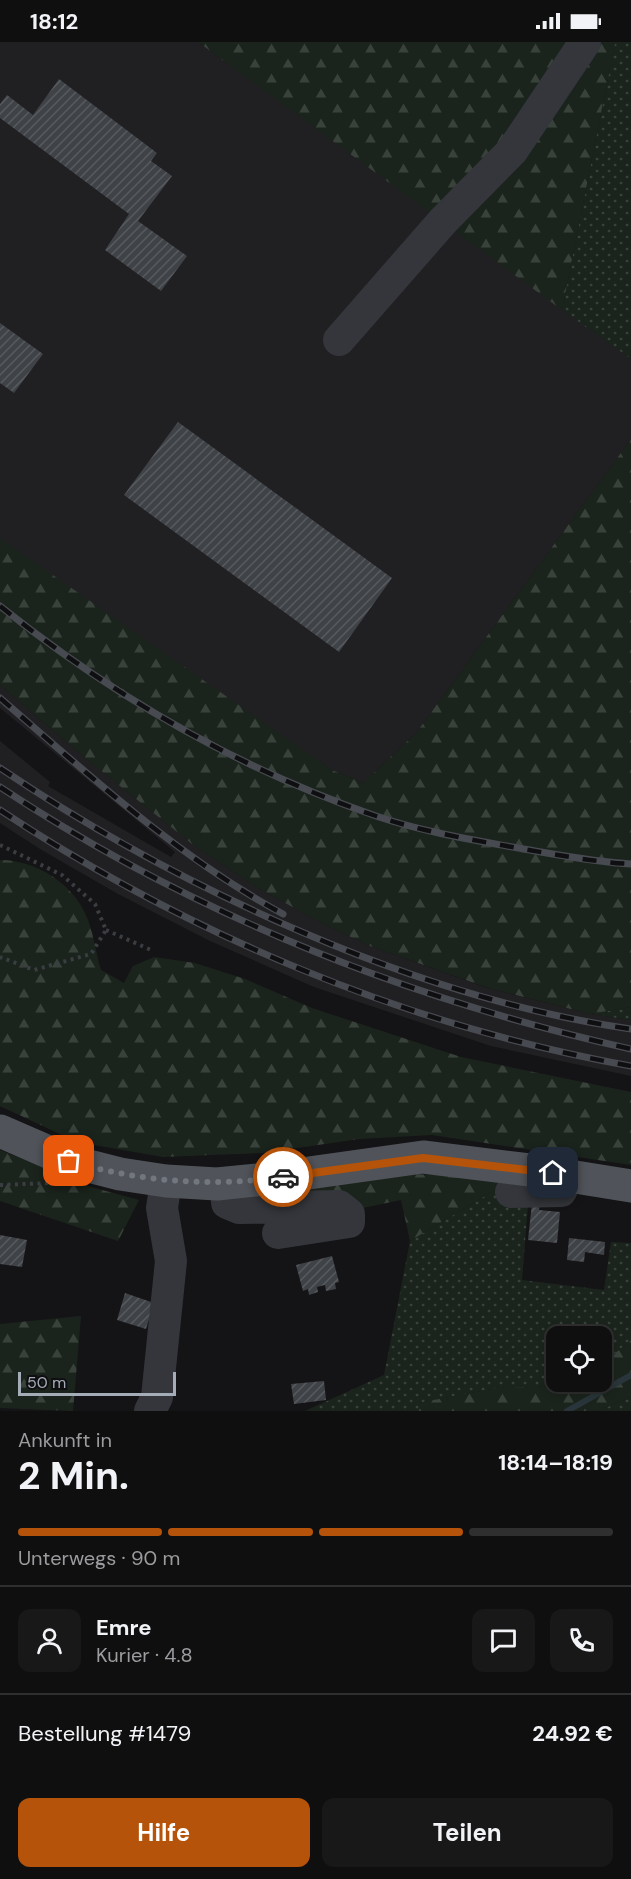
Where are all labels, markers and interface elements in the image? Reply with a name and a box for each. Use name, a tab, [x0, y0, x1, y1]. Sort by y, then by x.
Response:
text: 18:12	[30, 7, 78, 36]
pin	[43, 1135, 94, 1186]
icon: bag	[52, 1144, 85, 1177]
courier	[253, 1147, 313, 1207]
pin	[527, 1147, 578, 1198]
icon: home	[536, 1156, 569, 1189]
icon: car	[267, 1161, 300, 1194]
map controls	[546, 1326, 612, 1392]
button: locate	[546, 1326, 612, 1392]
scale bar	[18, 1369, 176, 1396]
text: 50 m	[27, 1372, 66, 1393]
text: Ankunft in	[18, 1427, 112, 1453]
text: 18:14–18:19	[498, 1448, 613, 1477]
text: 2 Min.	[18, 1450, 129, 1501]
text: Unterwegs · 90 m	[18, 1545, 180, 1571]
button: person	[18, 1609, 81, 1672]
button: chat	[472, 1609, 535, 1672]
button: phone	[550, 1609, 613, 1672]
text: Emre	[96, 1613, 152, 1642]
text: Kurier · 4.8	[96, 1642, 193, 1668]
text: Bestellung #1479	[18, 1719, 191, 1748]
text: 24.92 €	[532, 1719, 613, 1748]
button: Hilfe	[18, 1798, 310, 1867]
button: Teilen	[322, 1798, 613, 1867]

